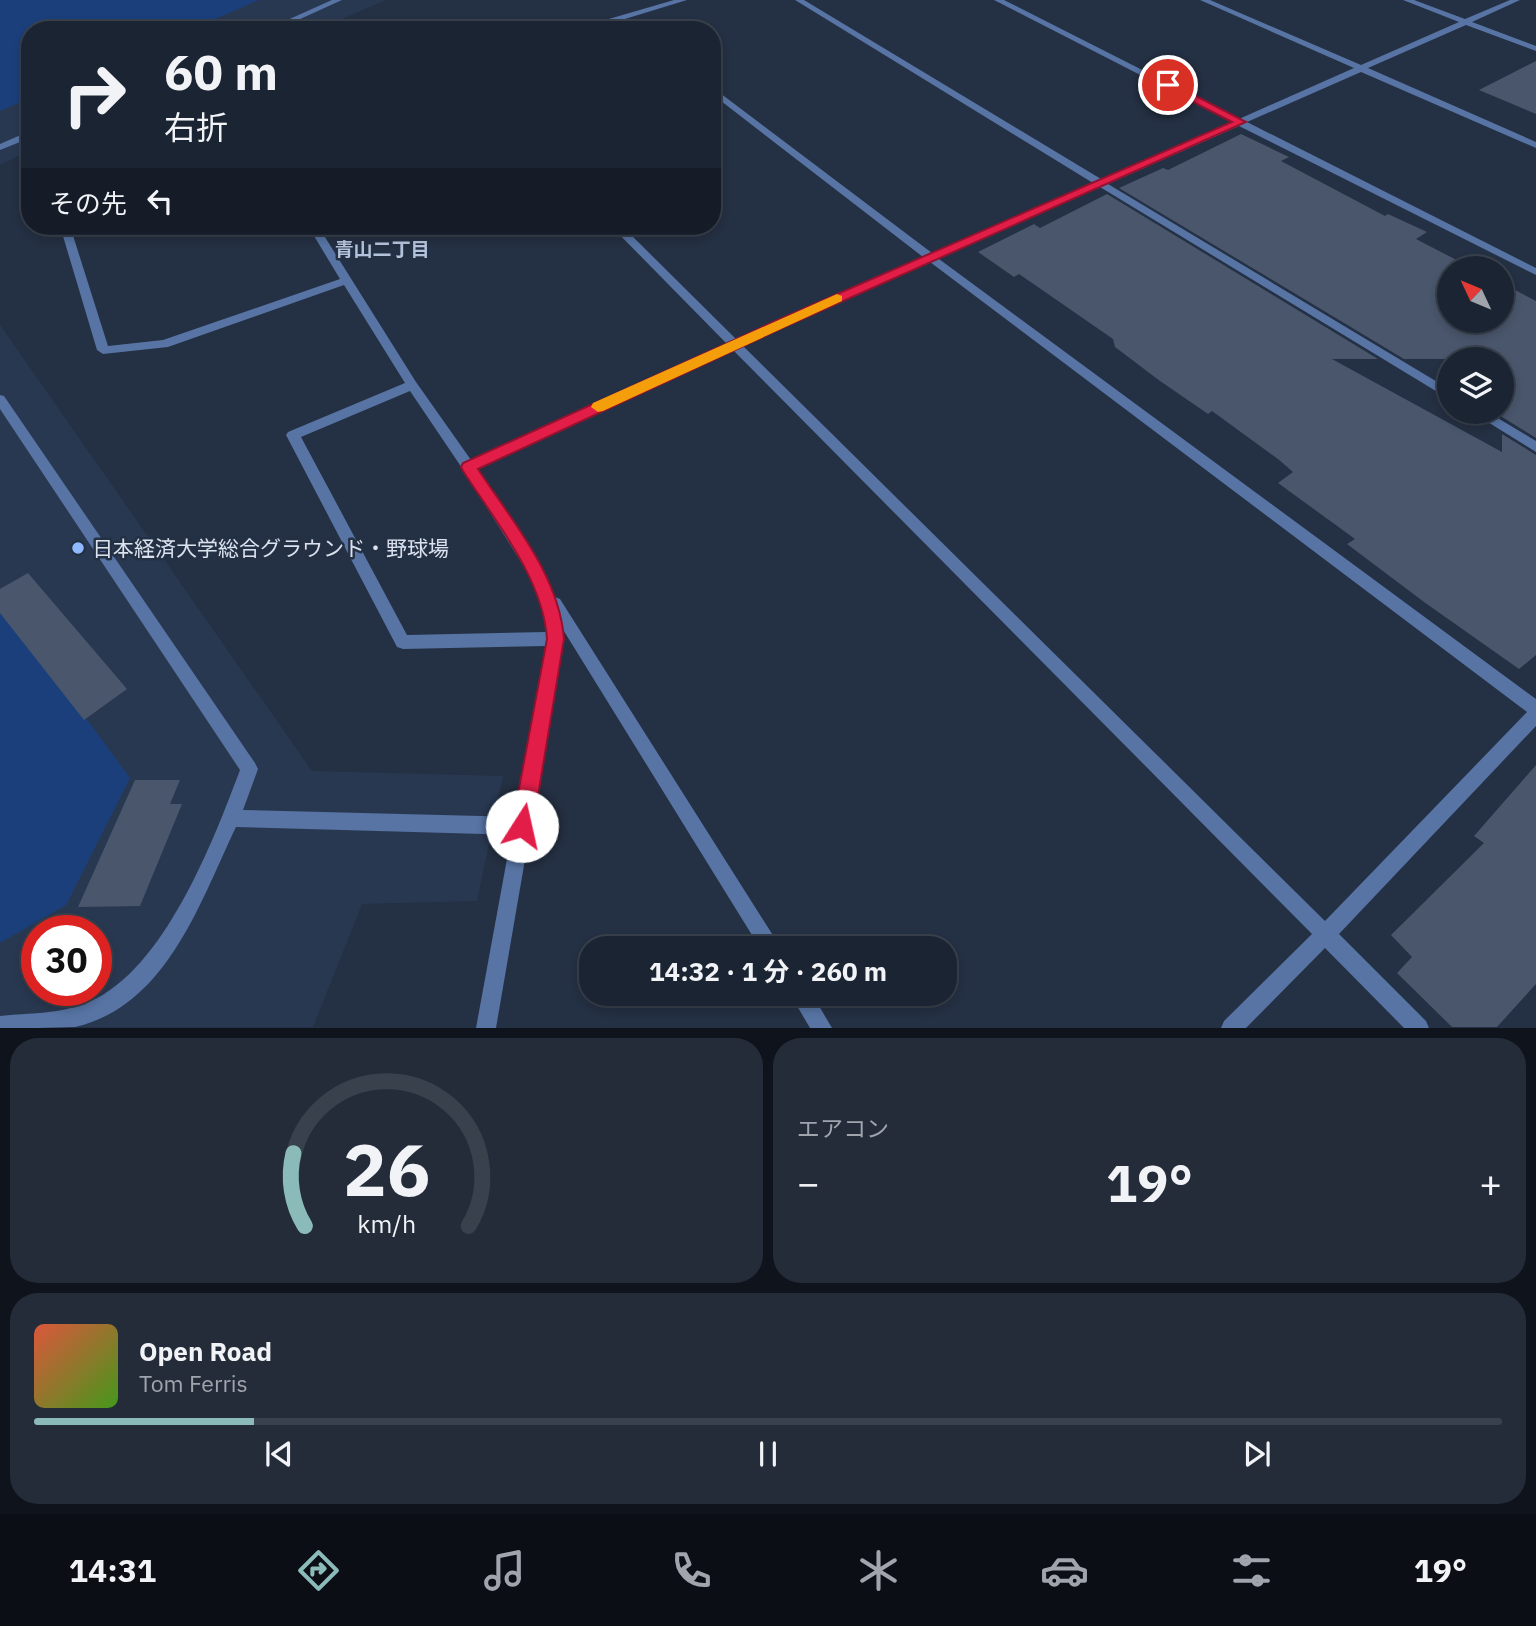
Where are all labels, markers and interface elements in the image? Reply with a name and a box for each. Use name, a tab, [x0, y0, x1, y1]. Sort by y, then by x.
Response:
text: 60 m	[164, 40, 278, 103]
icon: right	[49, 49, 140, 140]
pin	[1138, 55, 1198, 115]
icon: arrive	[1149, 66, 1187, 104]
text: 右折	[164, 106, 228, 148]
icon: left	[141, 182, 179, 220]
text: その先	[49, 186, 127, 220]
district label: 青山二丁目	[334, 237, 430, 261]
north arrow	[1437, 256, 1514, 332]
map controls	[1437, 256, 1514, 424]
button: layers	[1437, 347, 1514, 424]
place label: 日本経済大学総合グラウンド・野球場	[92, 534, 449, 562]
marker: 日本経済大学総合グラウンド・野球場	[70, 540, 86, 556]
position arrow	[485, 789, 559, 863]
speed limit sign: 30	[21, 915, 112, 1006]
text: 14:32 · 1 分 · 260 m	[649, 954, 887, 988]
text: エアコン	[797, 1113, 889, 1143]
text: 26	[343, 1122, 430, 1217]
text: 19°	[1106, 1149, 1193, 1216]
text: −	[797, 1158, 820, 1207]
text: +	[1479, 1158, 1502, 1207]
text: km/h	[357, 1207, 416, 1240]
text: Open Road	[139, 1334, 272, 1368]
text: Tom Ferris	[139, 1368, 248, 1398]
icon: previous	[260, 1435, 298, 1473]
icon: pause	[749, 1435, 787, 1473]
icon: next	[1238, 1435, 1276, 1473]
icon: directions	[294, 1546, 343, 1595]
icon: music	[480, 1546, 529, 1595]
icon: phone	[667, 1546, 716, 1595]
icon: climate	[854, 1546, 903, 1595]
icon: car	[1040, 1546, 1089, 1595]
icon: filters	[1227, 1546, 1276, 1595]
text: 14:31	[69, 1549, 156, 1591]
text: 19°	[1414, 1549, 1467, 1591]

